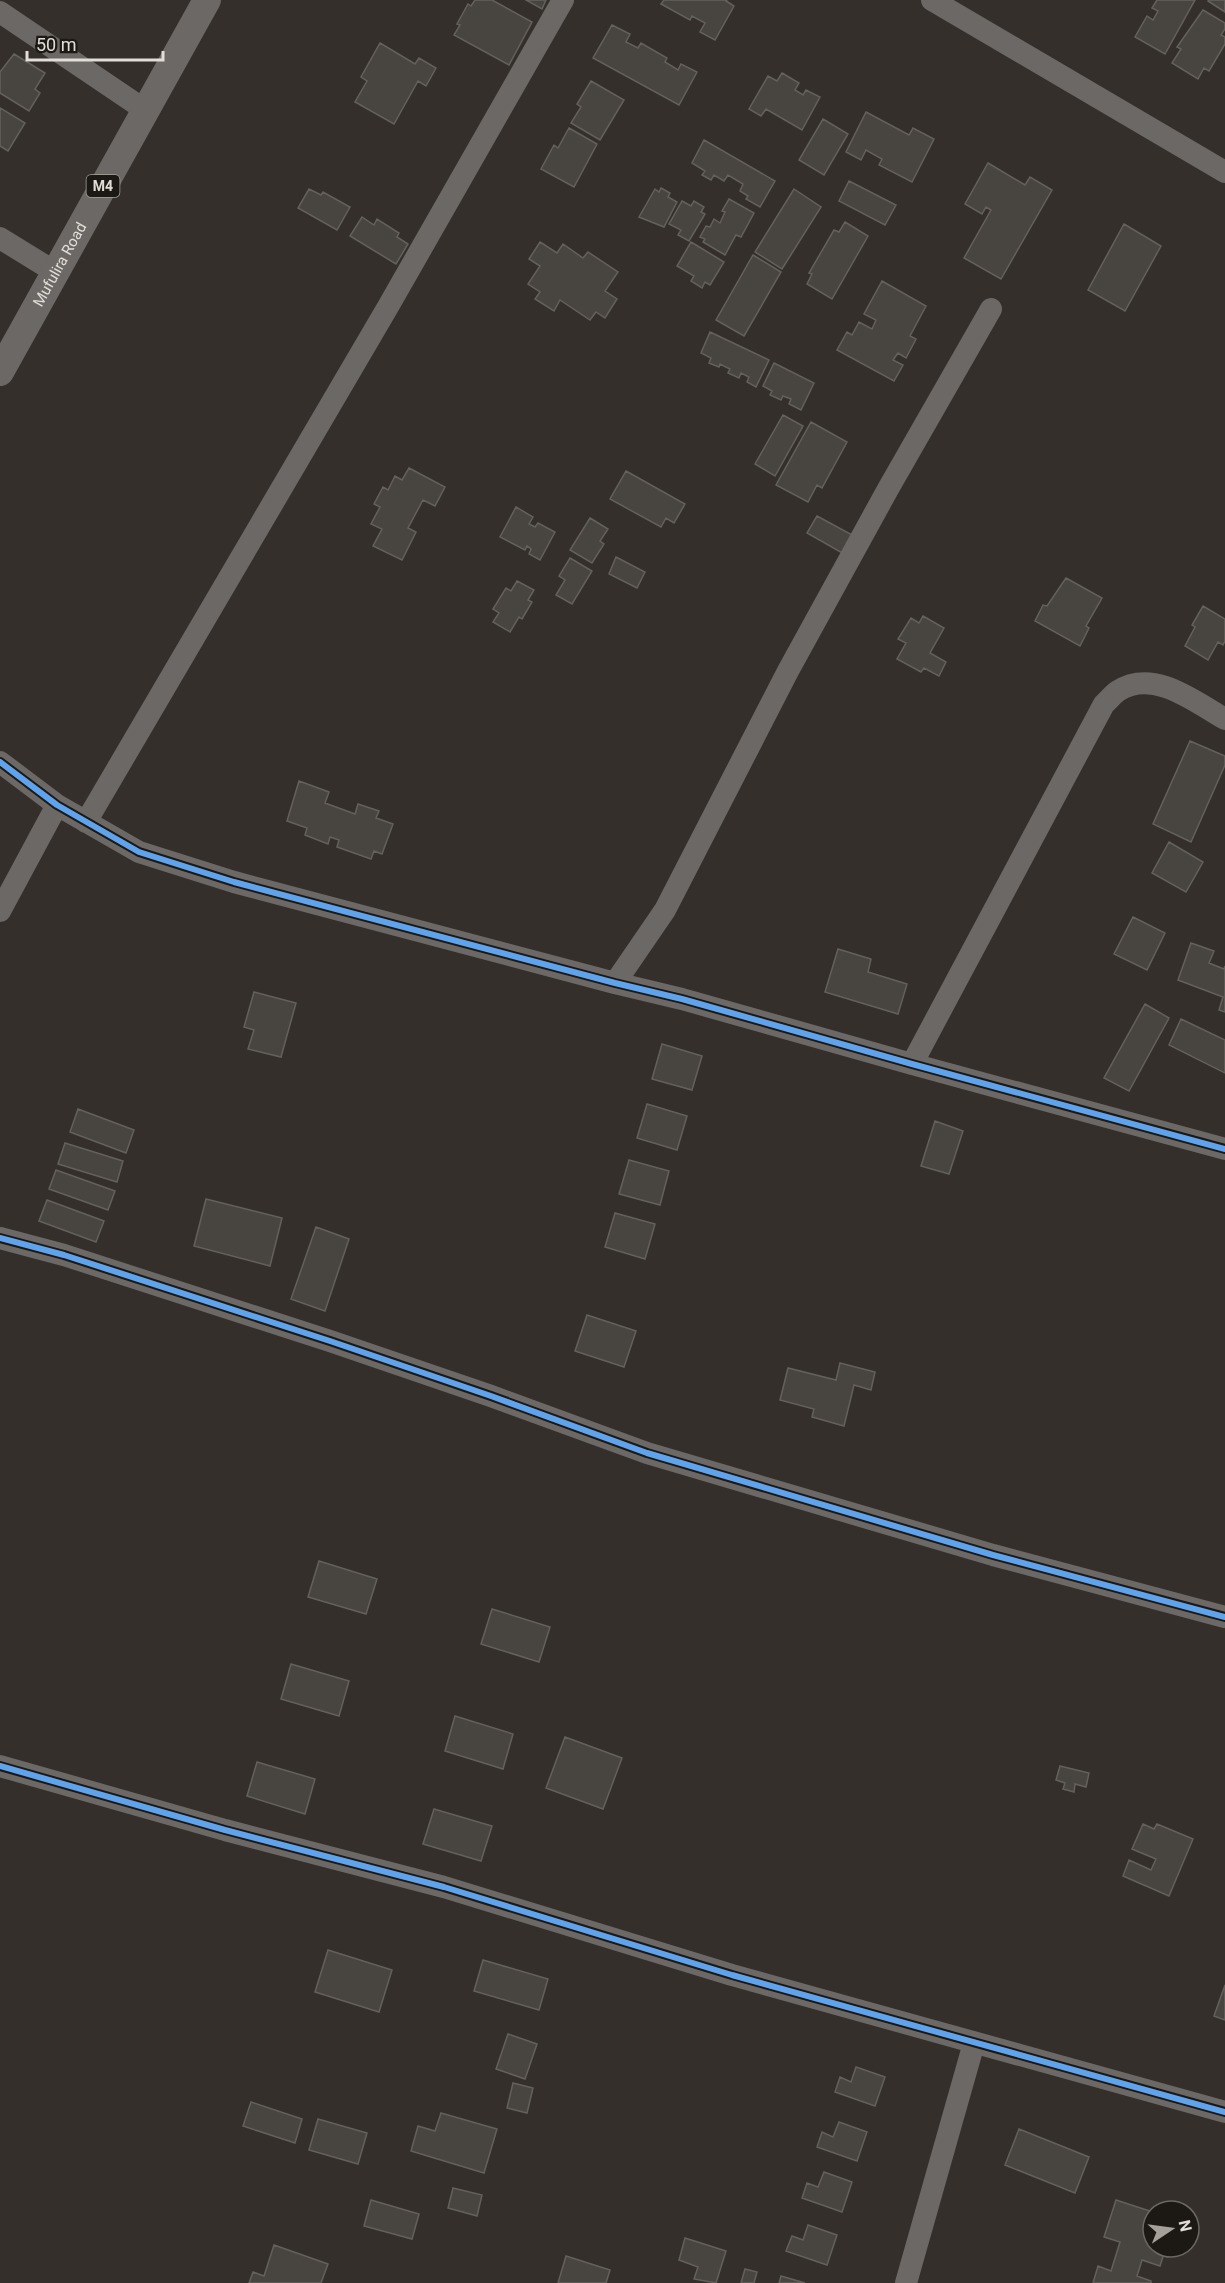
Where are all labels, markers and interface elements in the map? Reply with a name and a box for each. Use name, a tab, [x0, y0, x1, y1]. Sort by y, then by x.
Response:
scale bar	[27, 24, 164, 62]
text: 50 m	[36, 34, 76, 55]
road number: M4	[86, 175, 120, 197]
street label: Mufulira Road	[29, 219, 90, 310]
north arrow	[1141, 2199, 1201, 2259]
text: N	[1175, 2218, 1196, 2233]

